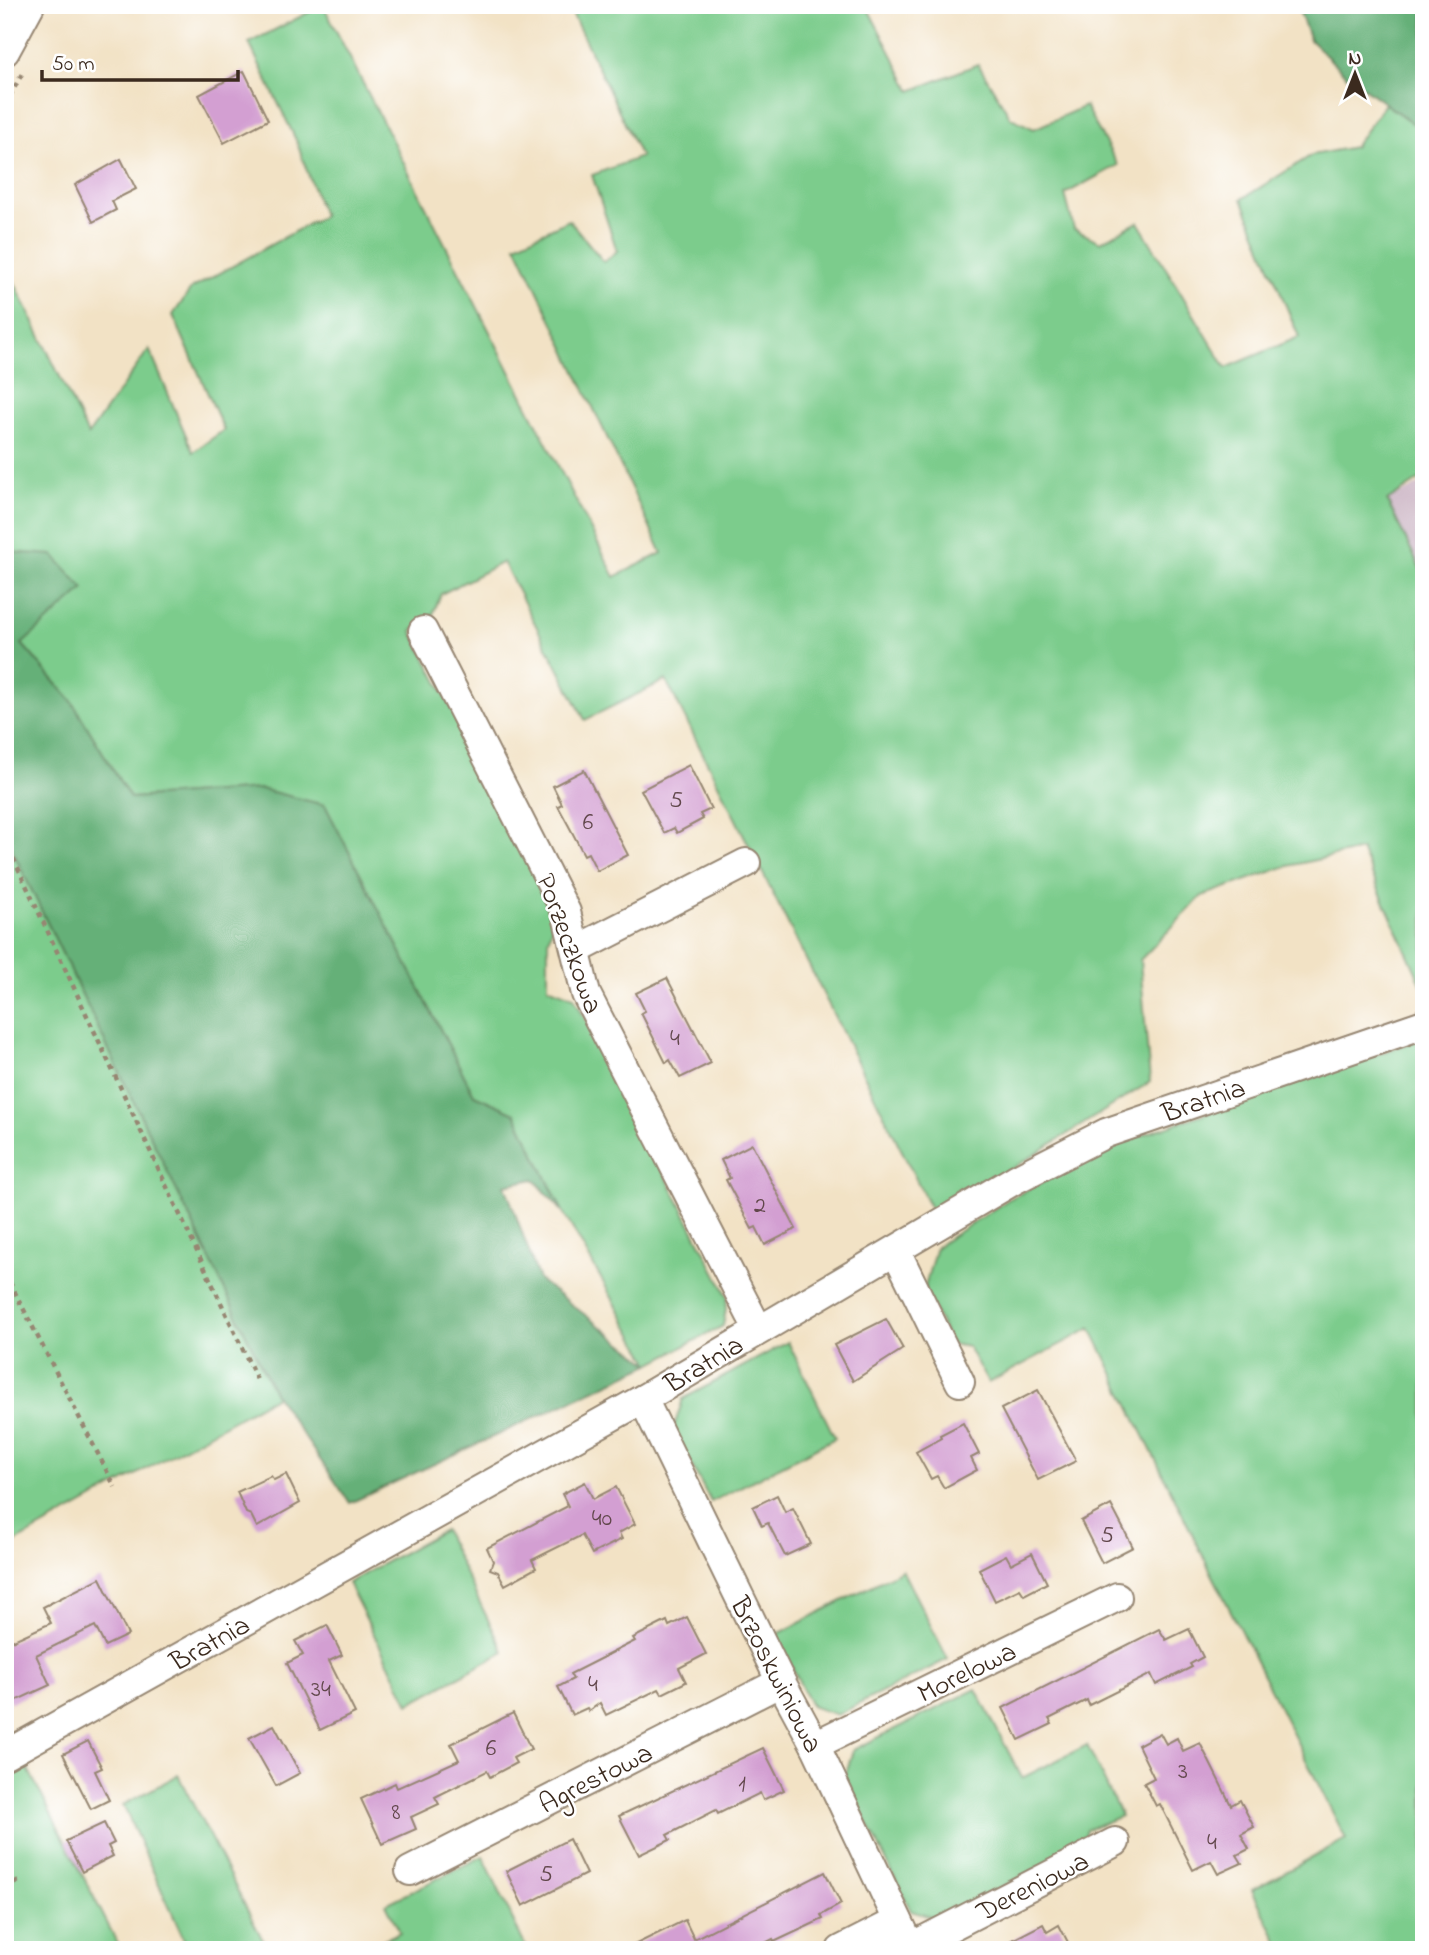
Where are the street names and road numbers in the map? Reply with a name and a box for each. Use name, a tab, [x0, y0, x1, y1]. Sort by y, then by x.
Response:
street label: Porzeczkowa	[523, 868, 612, 1020]
street label: Bratnia	[1156, 1069, 1251, 1136]
street label: Bratnia	[657, 1326, 752, 1406]
street label: Brzoskwiniowa	[717, 1589, 832, 1761]
street label: Bratnia	[162, 1606, 258, 1684]
street label: Morelowa	[911, 1633, 1024, 1716]
street label: Agrestowa	[533, 1734, 661, 1826]
street label: Dereniowa	[969, 1842, 1097, 1934]

